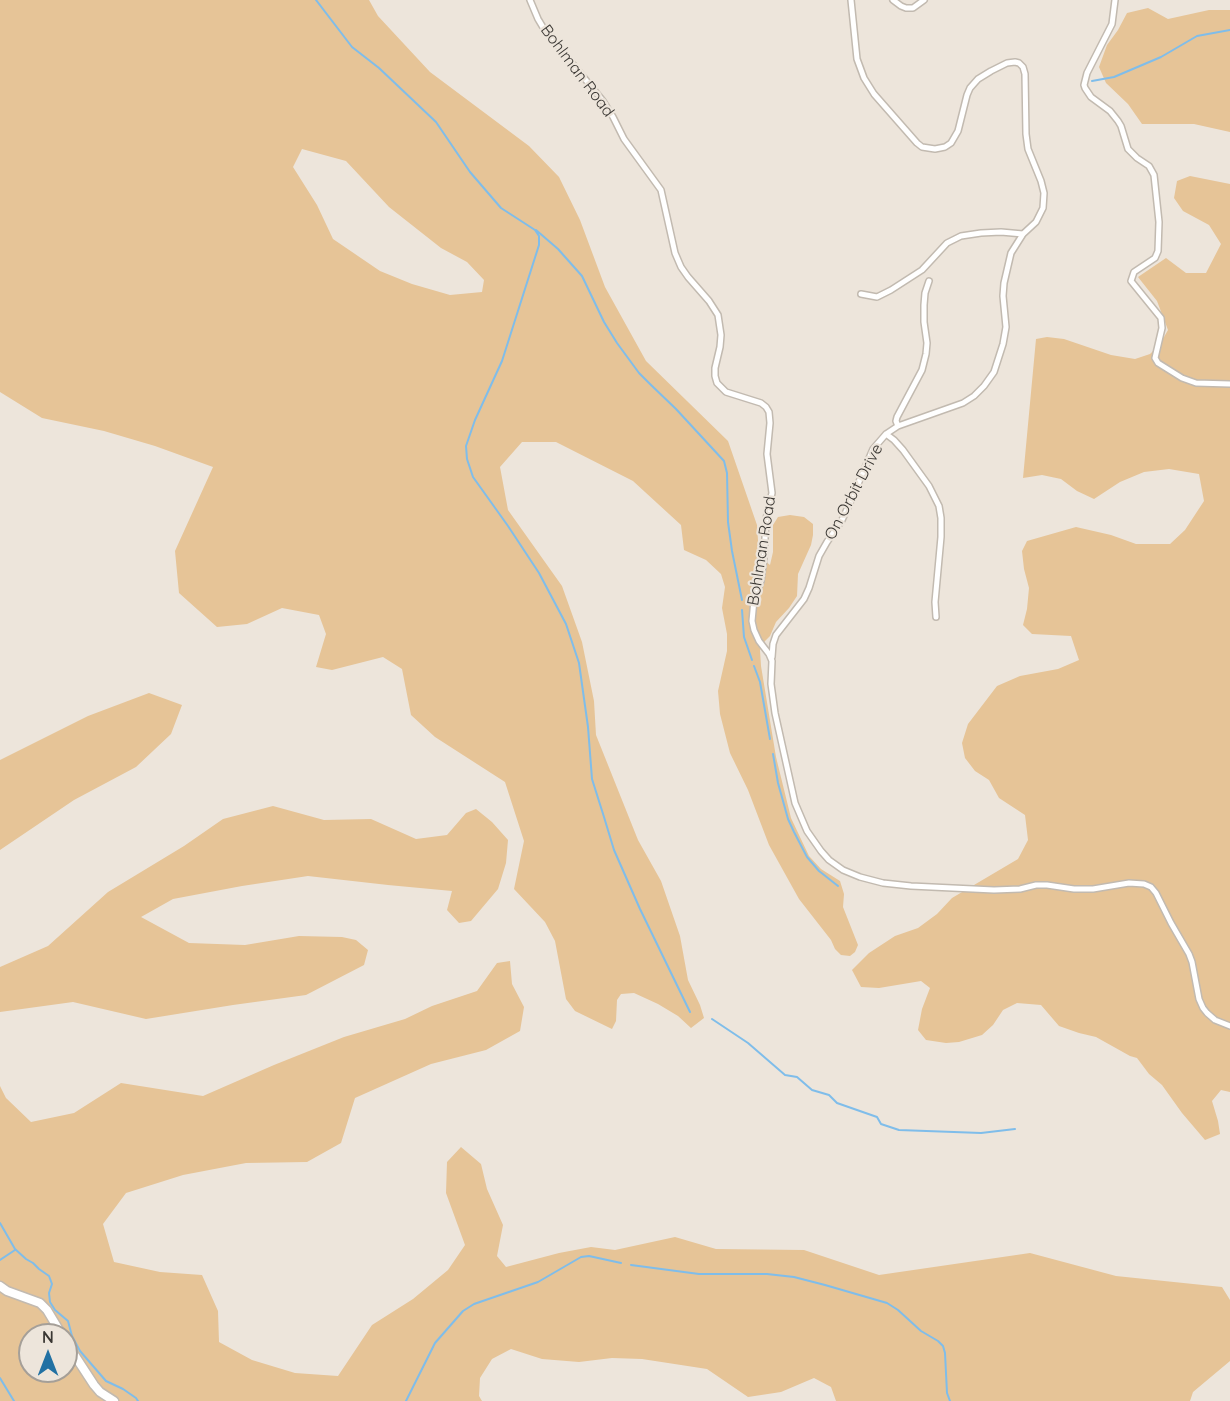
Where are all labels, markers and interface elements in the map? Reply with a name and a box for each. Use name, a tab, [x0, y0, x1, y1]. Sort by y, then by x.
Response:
street label: Bohlman Road	[536, 21, 618, 121]
street label: On Orbit Drive	[821, 441, 887, 543]
street label: Bohlman Road	[744, 495, 780, 607]
north arrow	[18, 1323, 78, 1383]
text: N	[42, 1327, 54, 1347]

